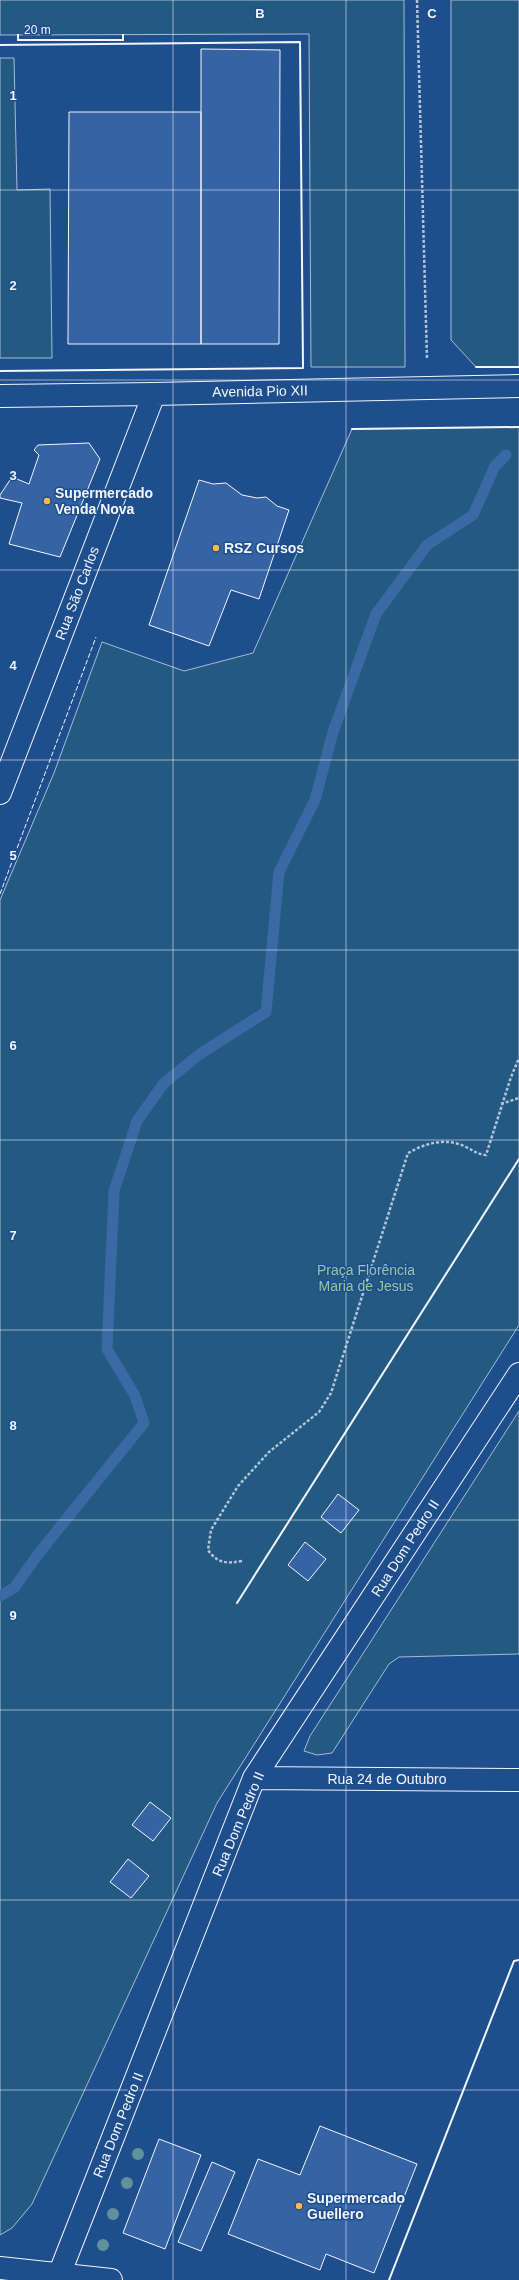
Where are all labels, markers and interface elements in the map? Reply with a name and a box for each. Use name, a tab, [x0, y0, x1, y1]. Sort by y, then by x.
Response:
text: B	[255, 6, 265, 21]
text: C	[427, 6, 437, 21]
scale bar	[18, 16, 123, 42]
text: 20 m	[24, 23, 51, 37]
text: 1	[9, 88, 17, 103]
text: 2	[9, 278, 17, 293]
street label: Avenida Pio XII	[212, 382, 308, 400]
text: 3	[9, 468, 17, 483]
place label: Supermercado Venda Nova	[55, 485, 153, 517]
marker: Supermercado Venda Nova	[42, 496, 52, 506]
place label: RSZ Cursos	[224, 540, 304, 556]
marker: RSZ Cursos	[211, 543, 221, 553]
street label: Rua São Carlos	[52, 544, 102, 642]
text: 4	[9, 658, 17, 673]
text: 5	[9, 848, 17, 863]
text: 6	[9, 1038, 17, 1053]
text: 7	[9, 1228, 17, 1243]
park label: Praça Florência Maria de Jesus	[317, 1262, 415, 1294]
text: 8	[9, 1418, 17, 1433]
street label: Rua Dom Pedro II	[368, 1497, 442, 1599]
text: 9	[9, 1608, 17, 1623]
street label: Rua Dom Pedro II	[209, 1769, 267, 1879]
street label: Rua 24 de Outubro	[327, 1771, 447, 1787]
street label: Rua Dom Pedro II	[90, 2070, 146, 2180]
place label: Supermercado Guellero	[307, 2190, 405, 2222]
marker: Supermercado Guellero	[294, 2201, 304, 2211]

